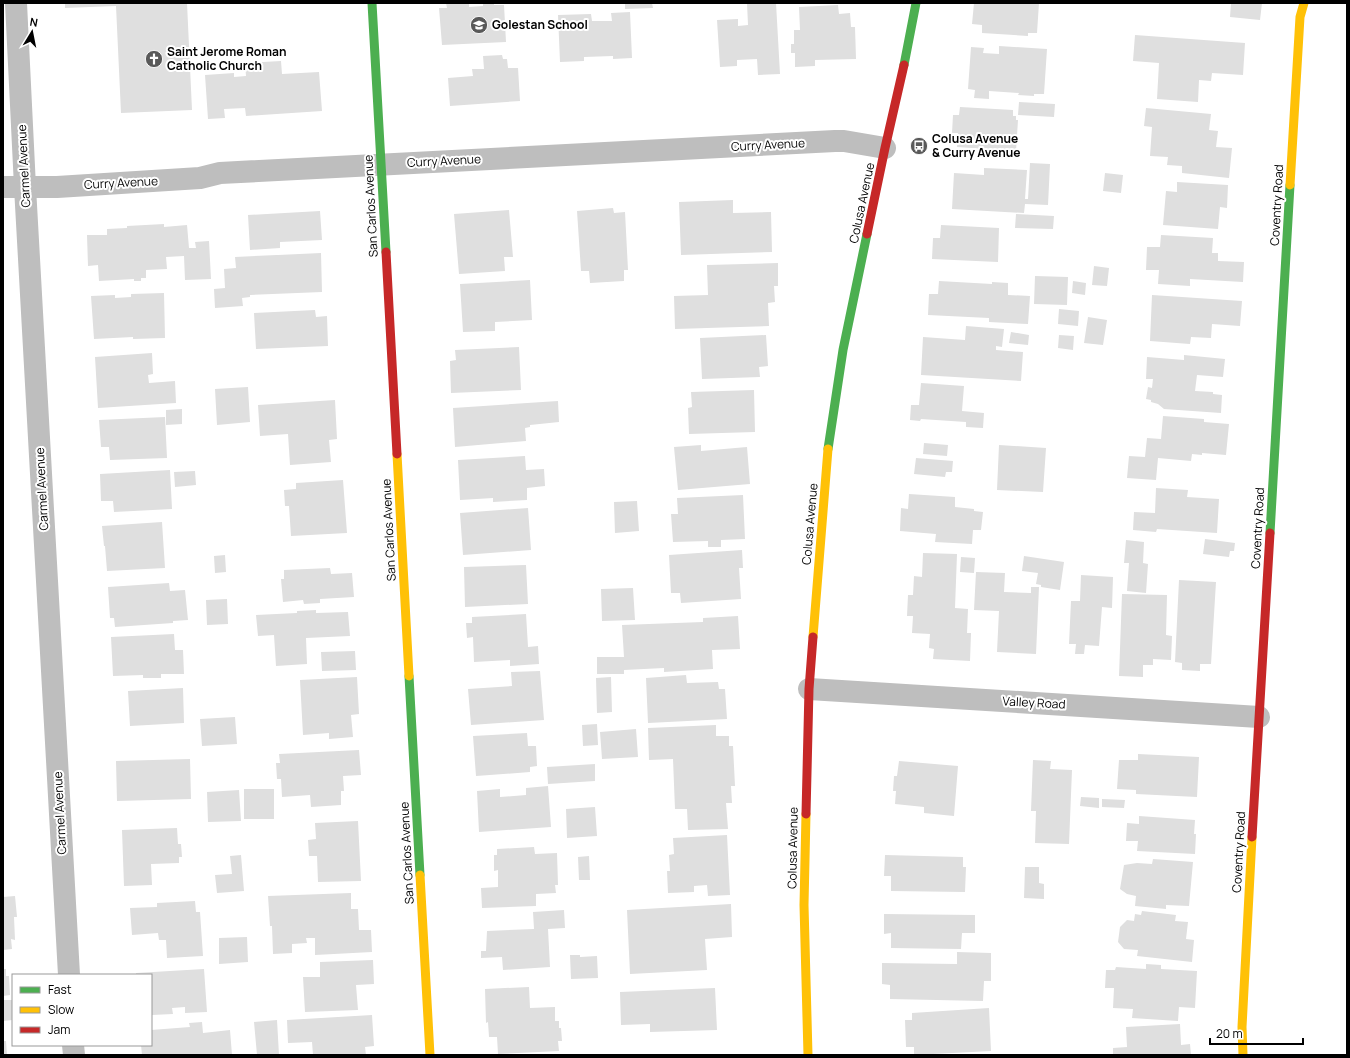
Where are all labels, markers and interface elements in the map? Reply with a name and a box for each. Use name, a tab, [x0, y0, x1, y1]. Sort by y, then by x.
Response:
north arrow	[12, 12, 52, 52]
text: N	[29, 14, 39, 30]
school or university icon: Golestan School	[469, 15, 489, 35]
place label: Golestan School	[492, 16, 588, 33]
place label: Saint Jerome Roman Catholic Church	[167, 43, 286, 74]
church icon: Saint Jerome Roman Catholic Church	[144, 49, 164, 69]
street label: Carmel Avenue	[13, 124, 34, 208]
place label: Colusa Avenue & Curry Avenue	[932, 130, 1021, 161]
street label: Curry Avenue	[731, 134, 805, 155]
bus stop icon: Colusa Avenue & Curry Avenue	[909, 136, 929, 156]
street label: Curry Avenue	[407, 150, 481, 171]
street label: San Carlos Avenue	[359, 154, 382, 258]
street label: Colusa Avenue	[845, 161, 878, 245]
street label: Coventry Road	[1266, 164, 1287, 246]
street label: Curry Avenue	[84, 172, 158, 193]
street label: Carmel Avenue	[31, 447, 52, 531]
street label: San Carlos Avenue	[377, 478, 400, 582]
street label: Colusa Avenue	[797, 482, 822, 566]
street label: Coventry Road	[1247, 487, 1268, 569]
street label: Valley Road	[1002, 692, 1066, 713]
street label: Carmel Avenue	[49, 771, 70, 855]
street label: San Carlos Avenue	[395, 801, 418, 905]
street label: Colusa Avenue	[783, 807, 802, 889]
street label: Coventry Road	[1228, 811, 1249, 893]
legend	[12, 974, 152, 1046]
text: Fast	[48, 981, 72, 998]
text: Slow	[48, 1001, 74, 1018]
scale bar	[1210, 1020, 1303, 1046]
text: Jam	[48, 1021, 70, 1038]
text: 20 m	[1216, 1025, 1243, 1042]

